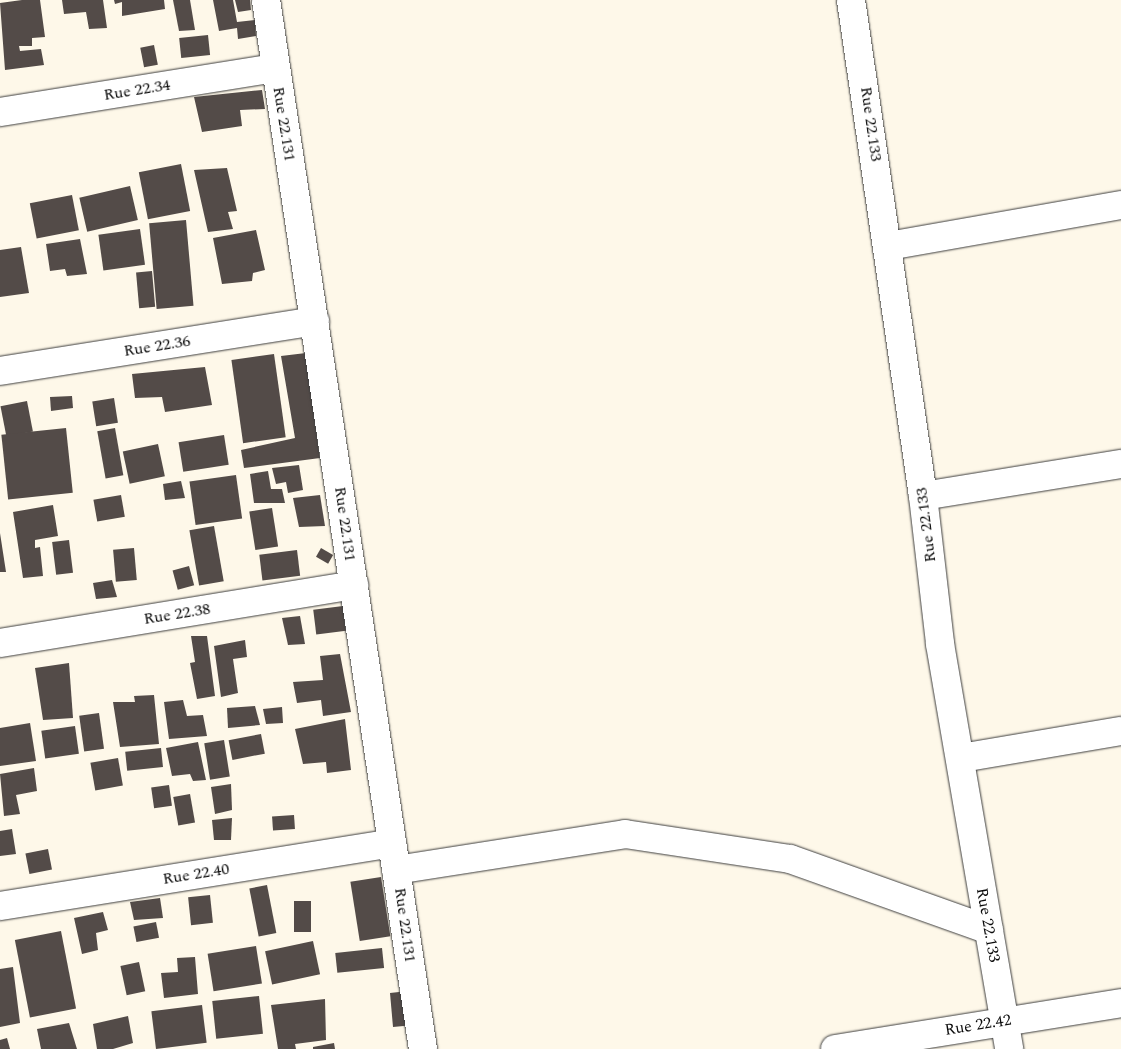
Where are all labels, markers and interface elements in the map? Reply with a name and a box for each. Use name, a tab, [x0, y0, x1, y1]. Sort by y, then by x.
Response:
street label: Rue 22.34	[102, 75, 172, 105]
street label: Rue 22.131	[269, 85, 299, 163]
street label: Rue 22.133	[856, 85, 886, 163]
street label: Rue 22.36	[122, 331, 192, 361]
street label: Rue 22.131	[330, 485, 360, 563]
street label: Rue 22.133	[912, 486, 940, 564]
street label: Rue 22.38	[142, 599, 212, 629]
street label: Rue 22.40	[161, 859, 231, 889]
street label: Rue 22.131	[390, 886, 420, 964]
street label: Rue 22.133	[972, 886, 1004, 964]
street label: Rue 22.42	[943, 1010, 1013, 1040]

